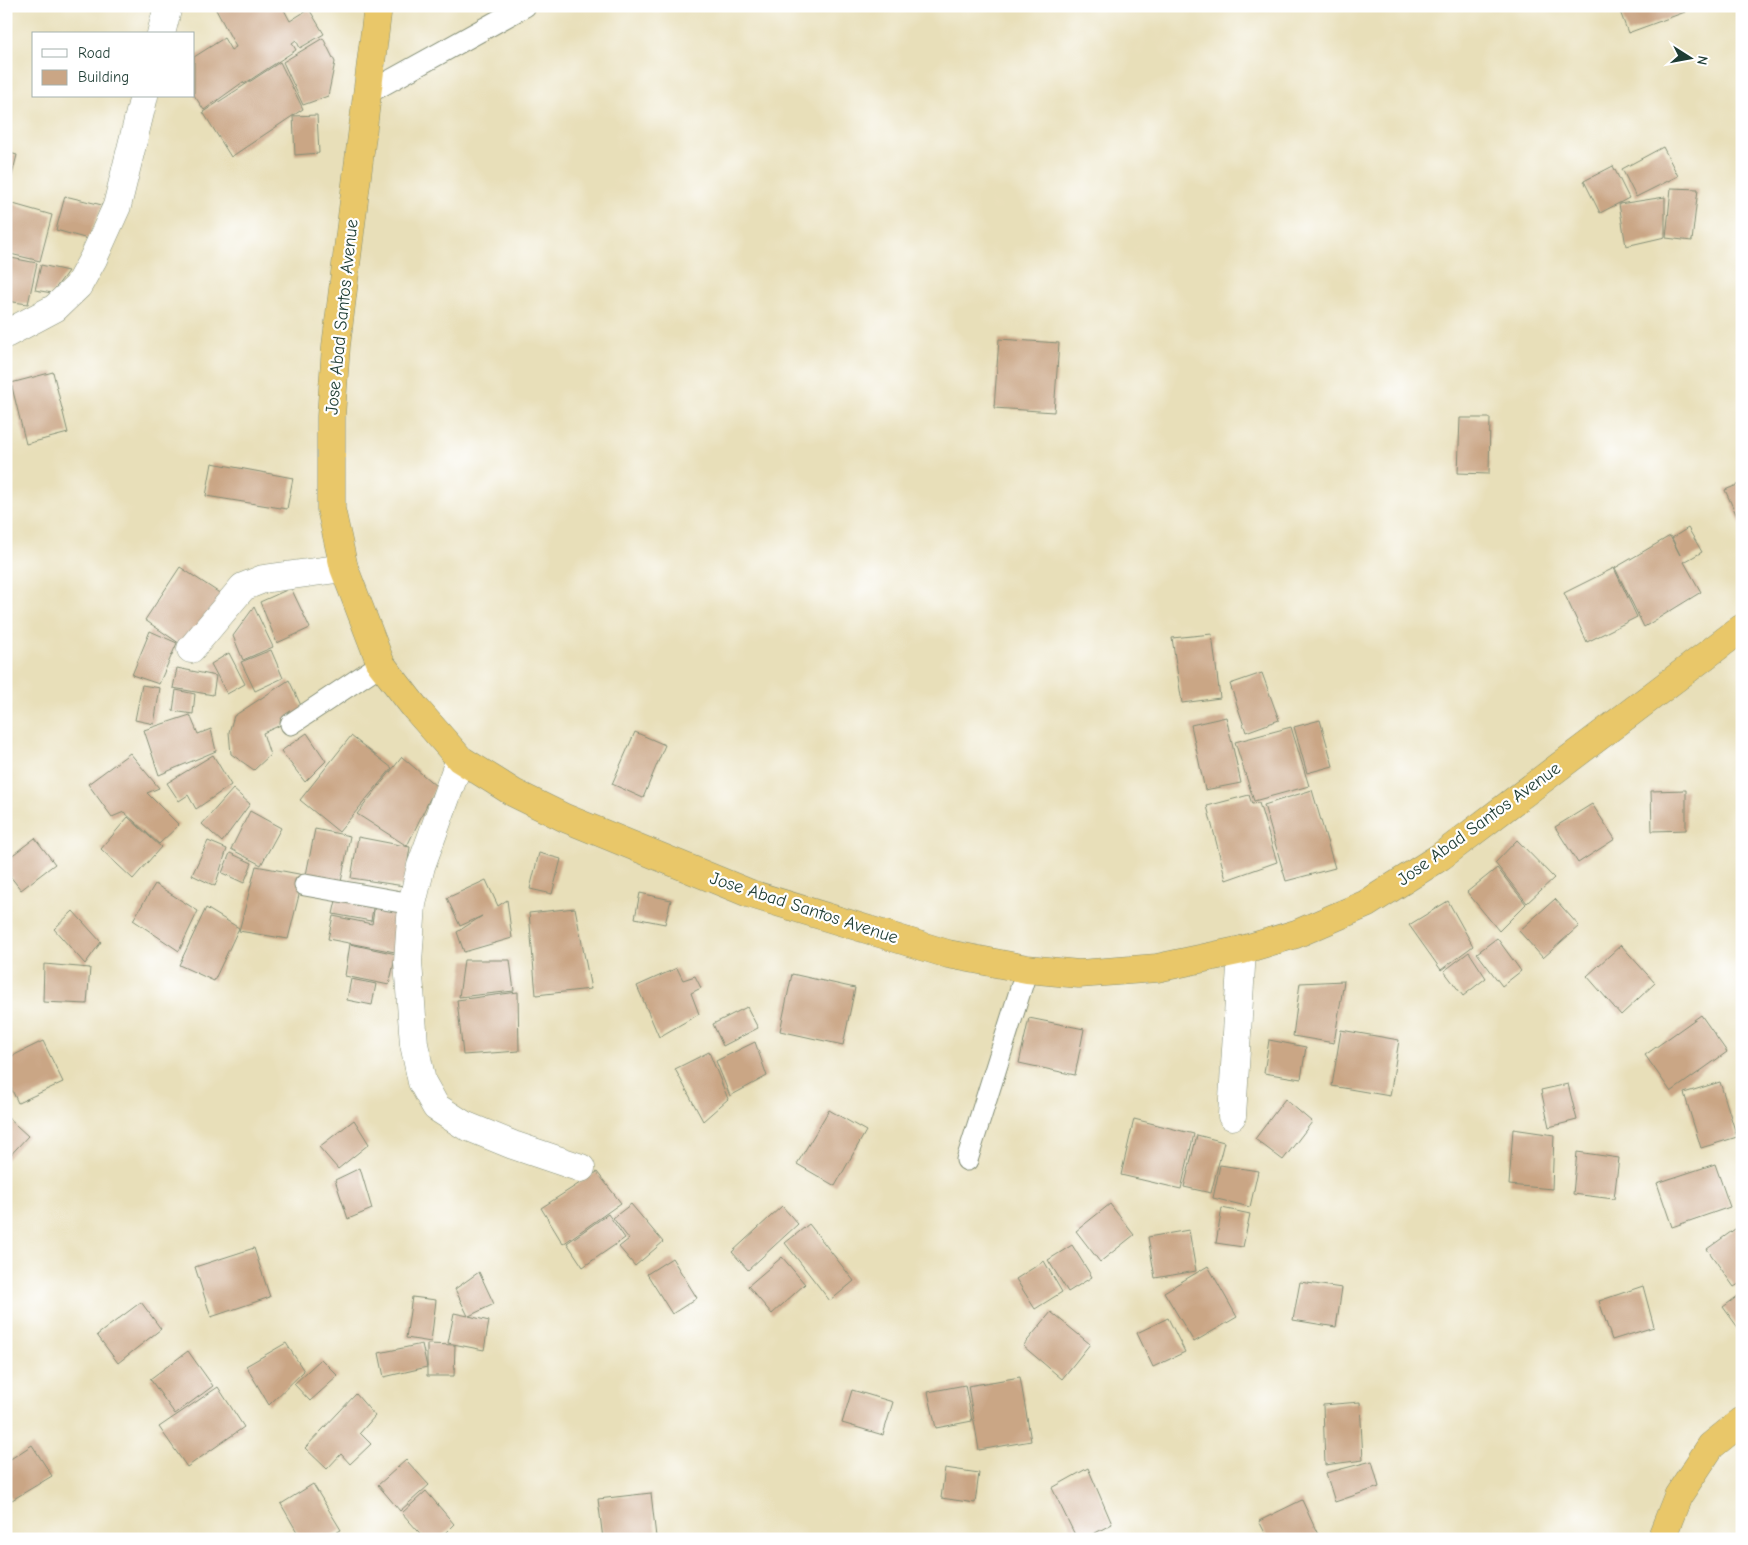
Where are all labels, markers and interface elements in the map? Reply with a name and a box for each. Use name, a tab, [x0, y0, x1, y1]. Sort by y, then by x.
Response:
legend	[32, 32, 195, 98]
north arrow	[1666, 32, 1716, 82]
text: Road	[78, 44, 110, 62]
text: N	[1693, 54, 1711, 66]
text: Building	[78, 68, 129, 86]
street label: Jose Abad Santos Avenue	[321, 218, 363, 416]
street label: Jose Abad Santos Avenue	[1393, 758, 1565, 890]
street label: Jose Abad Santos Avenue	[707, 868, 901, 948]

